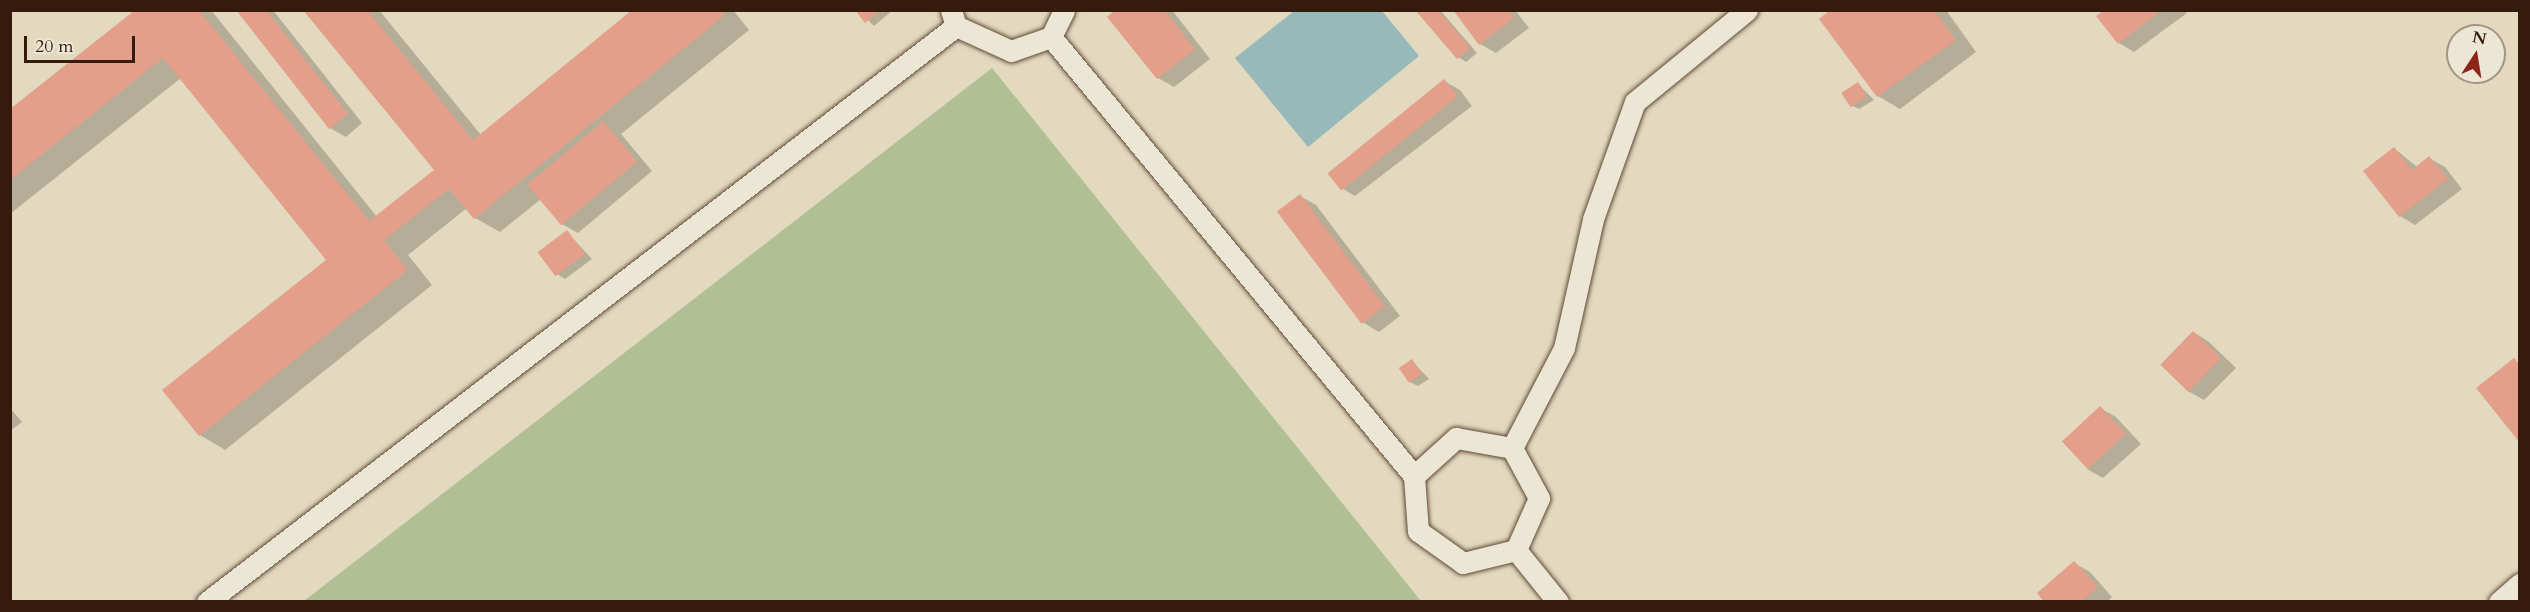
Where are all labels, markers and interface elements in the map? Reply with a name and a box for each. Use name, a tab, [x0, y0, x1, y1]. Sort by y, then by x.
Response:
scale bar	[27, 24, 138, 62]
north arrow	[2446, 24, 2506, 84]
text: N	[2470, 26, 2488, 51]
text: 20 m	[35, 34, 74, 59]

